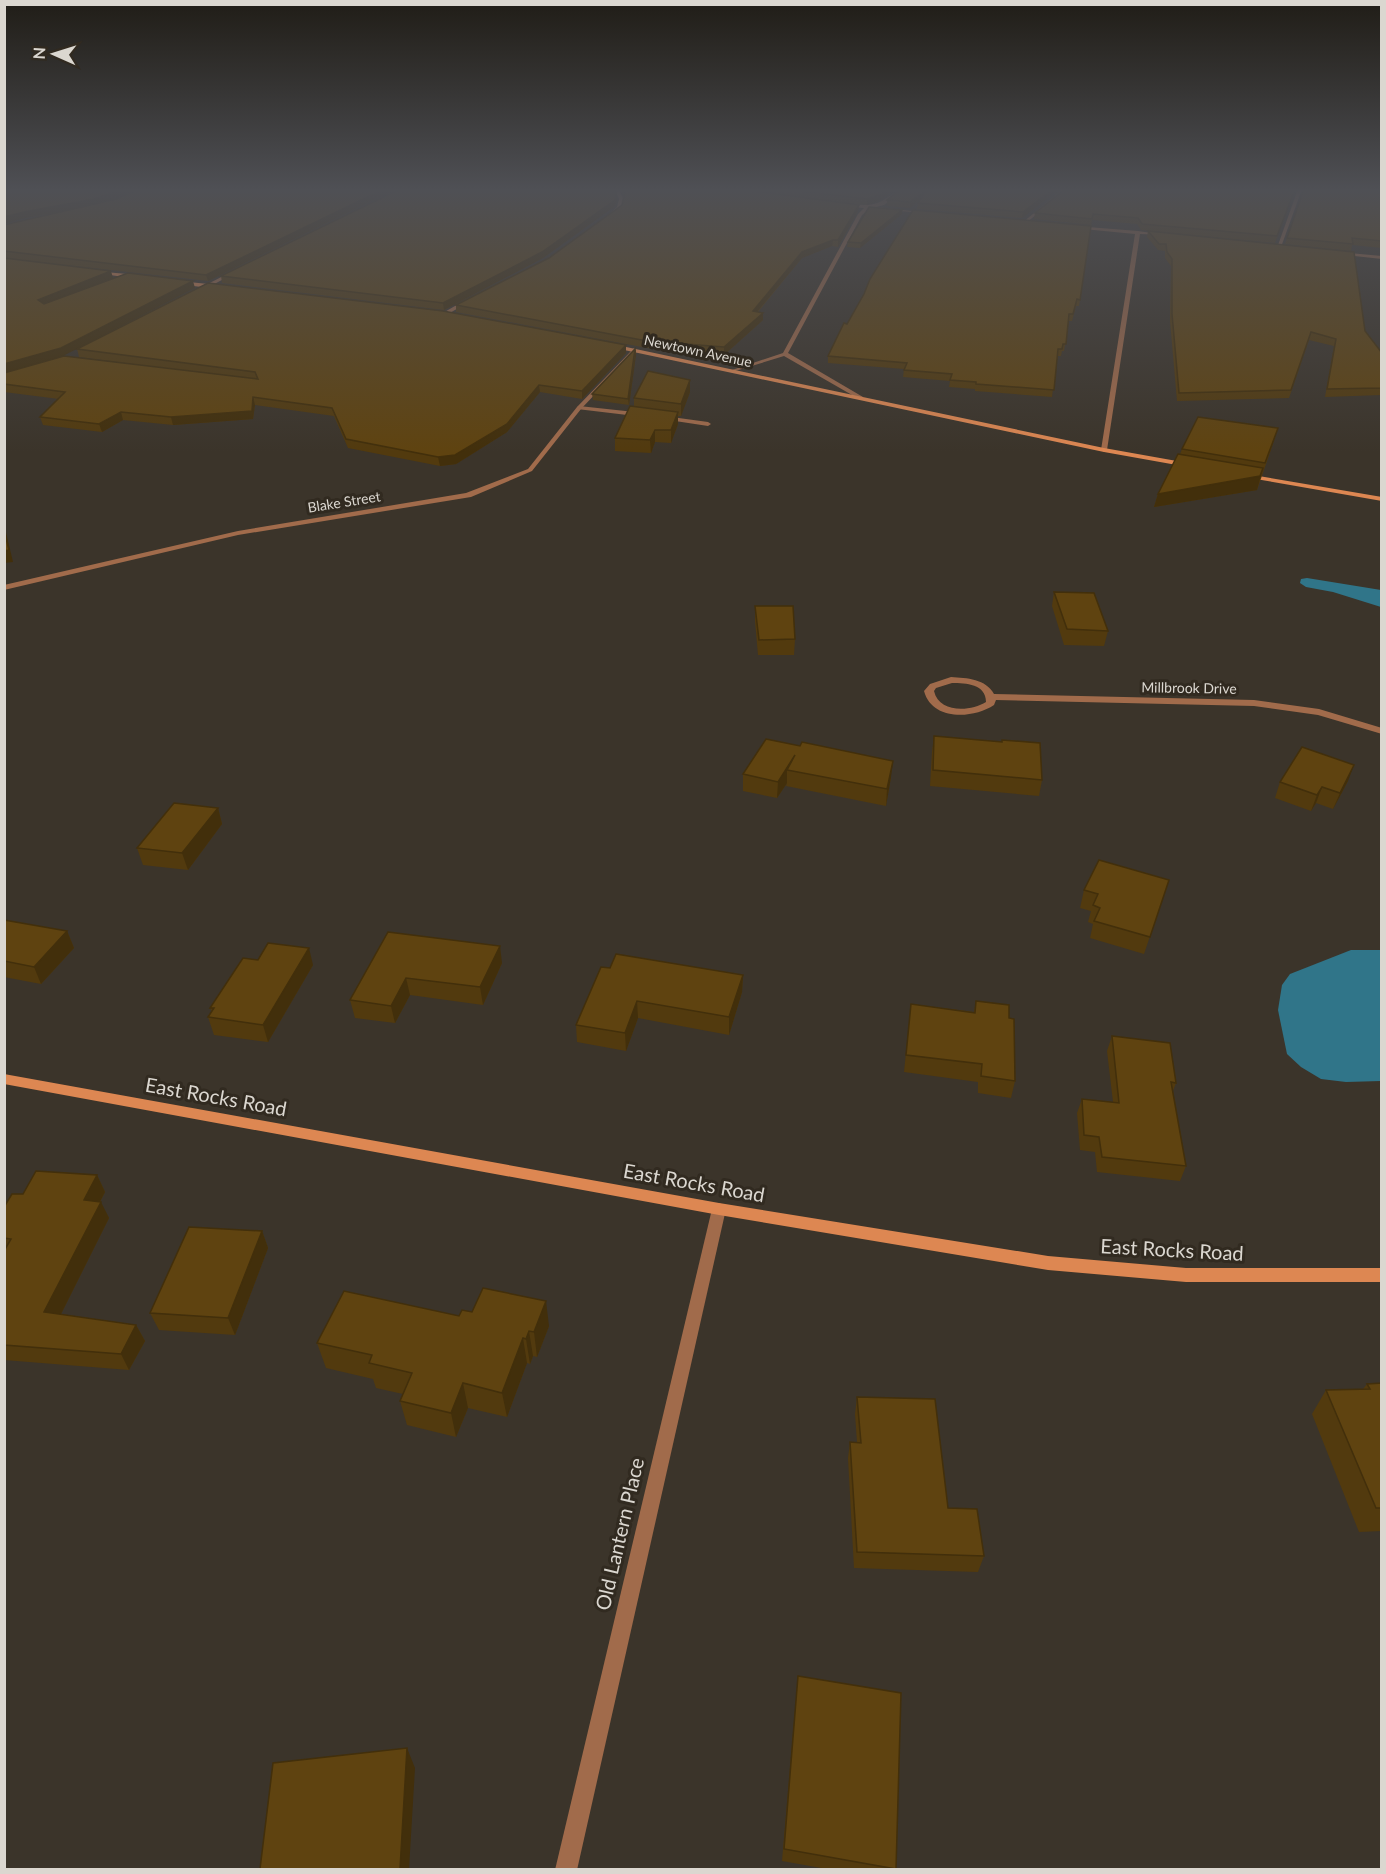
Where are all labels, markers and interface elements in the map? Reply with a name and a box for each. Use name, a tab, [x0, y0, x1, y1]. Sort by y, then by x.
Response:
north arrow	[24, 24, 84, 84]
text: N	[29, 47, 48, 60]
street label: Newtown Avenue	[643, 331, 754, 370]
street label: Blake Street	[306, 487, 382, 516]
street label: Millbrook Drive	[1141, 678, 1237, 697]
street label: East Rocks Road	[143, 1072, 289, 1120]
street label: East Rocks Road	[621, 1158, 767, 1206]
street label: East Rocks Road	[1100, 1233, 1244, 1265]
street label: Old Lantern Place	[590, 1455, 648, 1612]

